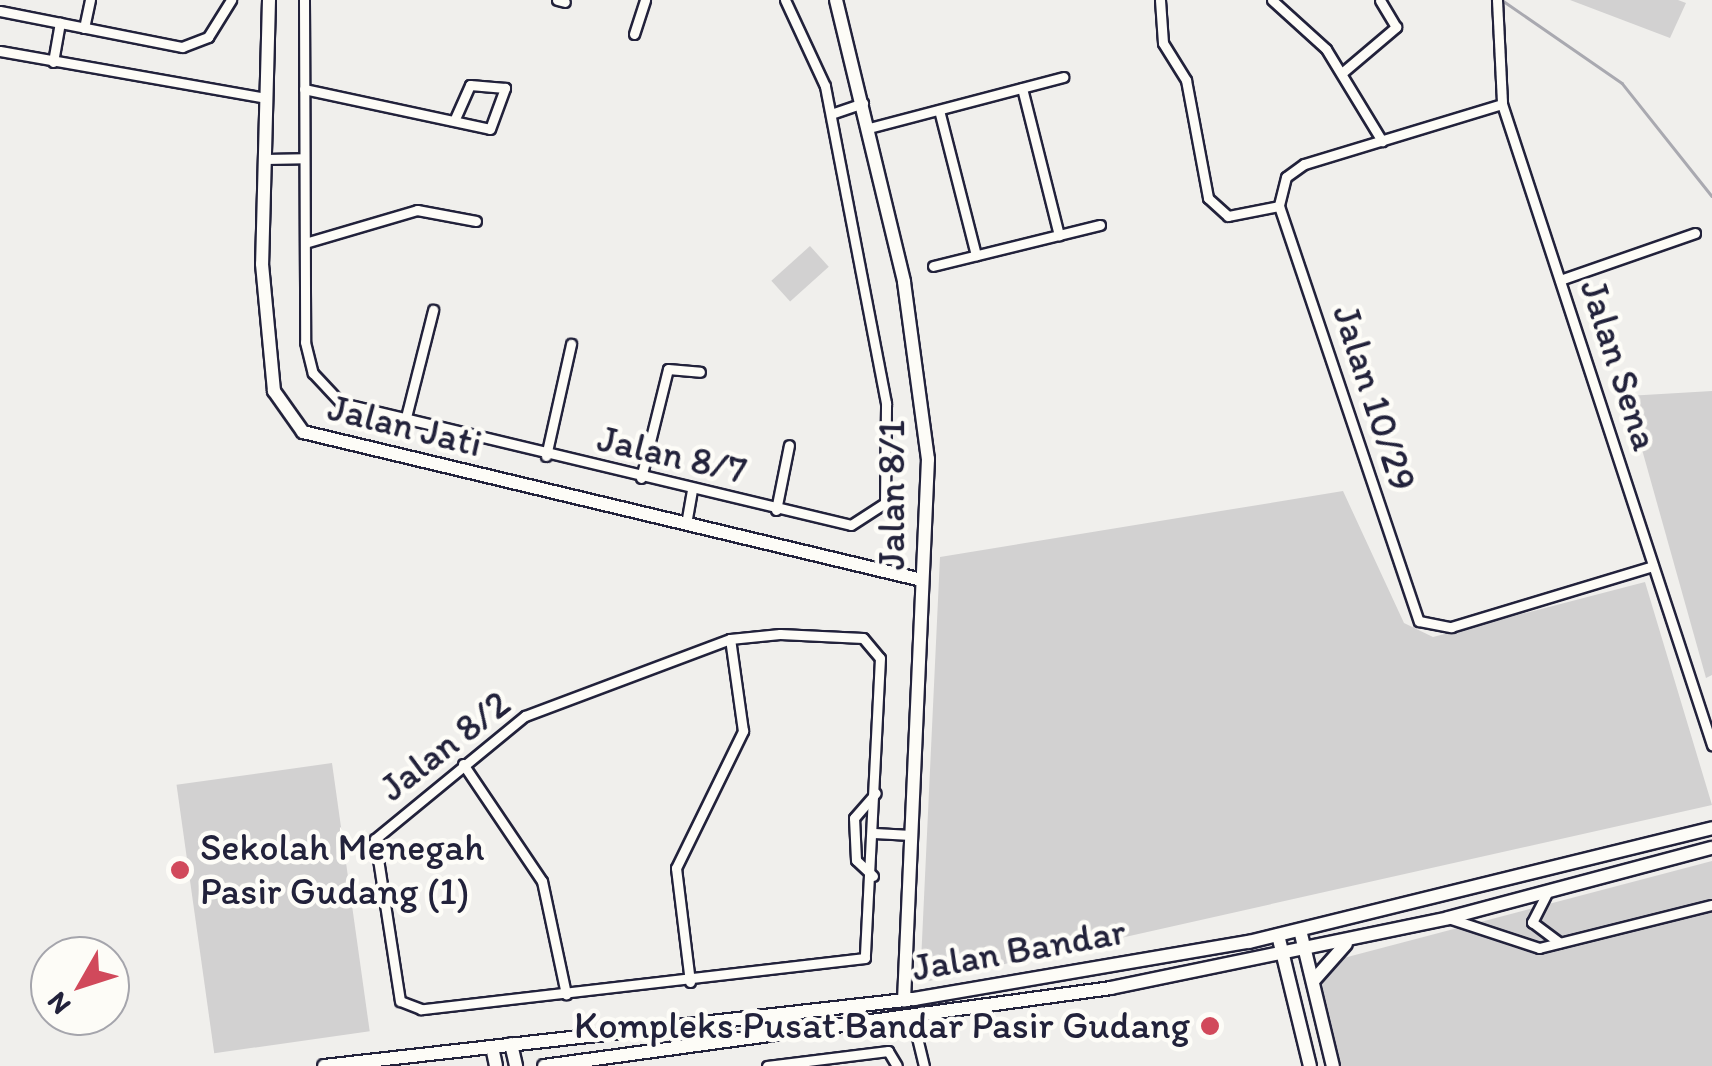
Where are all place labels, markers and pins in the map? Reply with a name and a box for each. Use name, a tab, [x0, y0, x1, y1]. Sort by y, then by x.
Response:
place label: Sekolah Menegah Pasir Gudang (1)	[200, 825, 484, 914]
marker: Sekolah Menegah Pasir Gudang (1)	[169, 859, 191, 881]
place label: Kompleks Pusat Bandar Pasir Gudang	[576, 1003, 1190, 1049]
marker: Kompleks Pusat Bandar Pasir Gudang	[1199, 1015, 1221, 1037]

